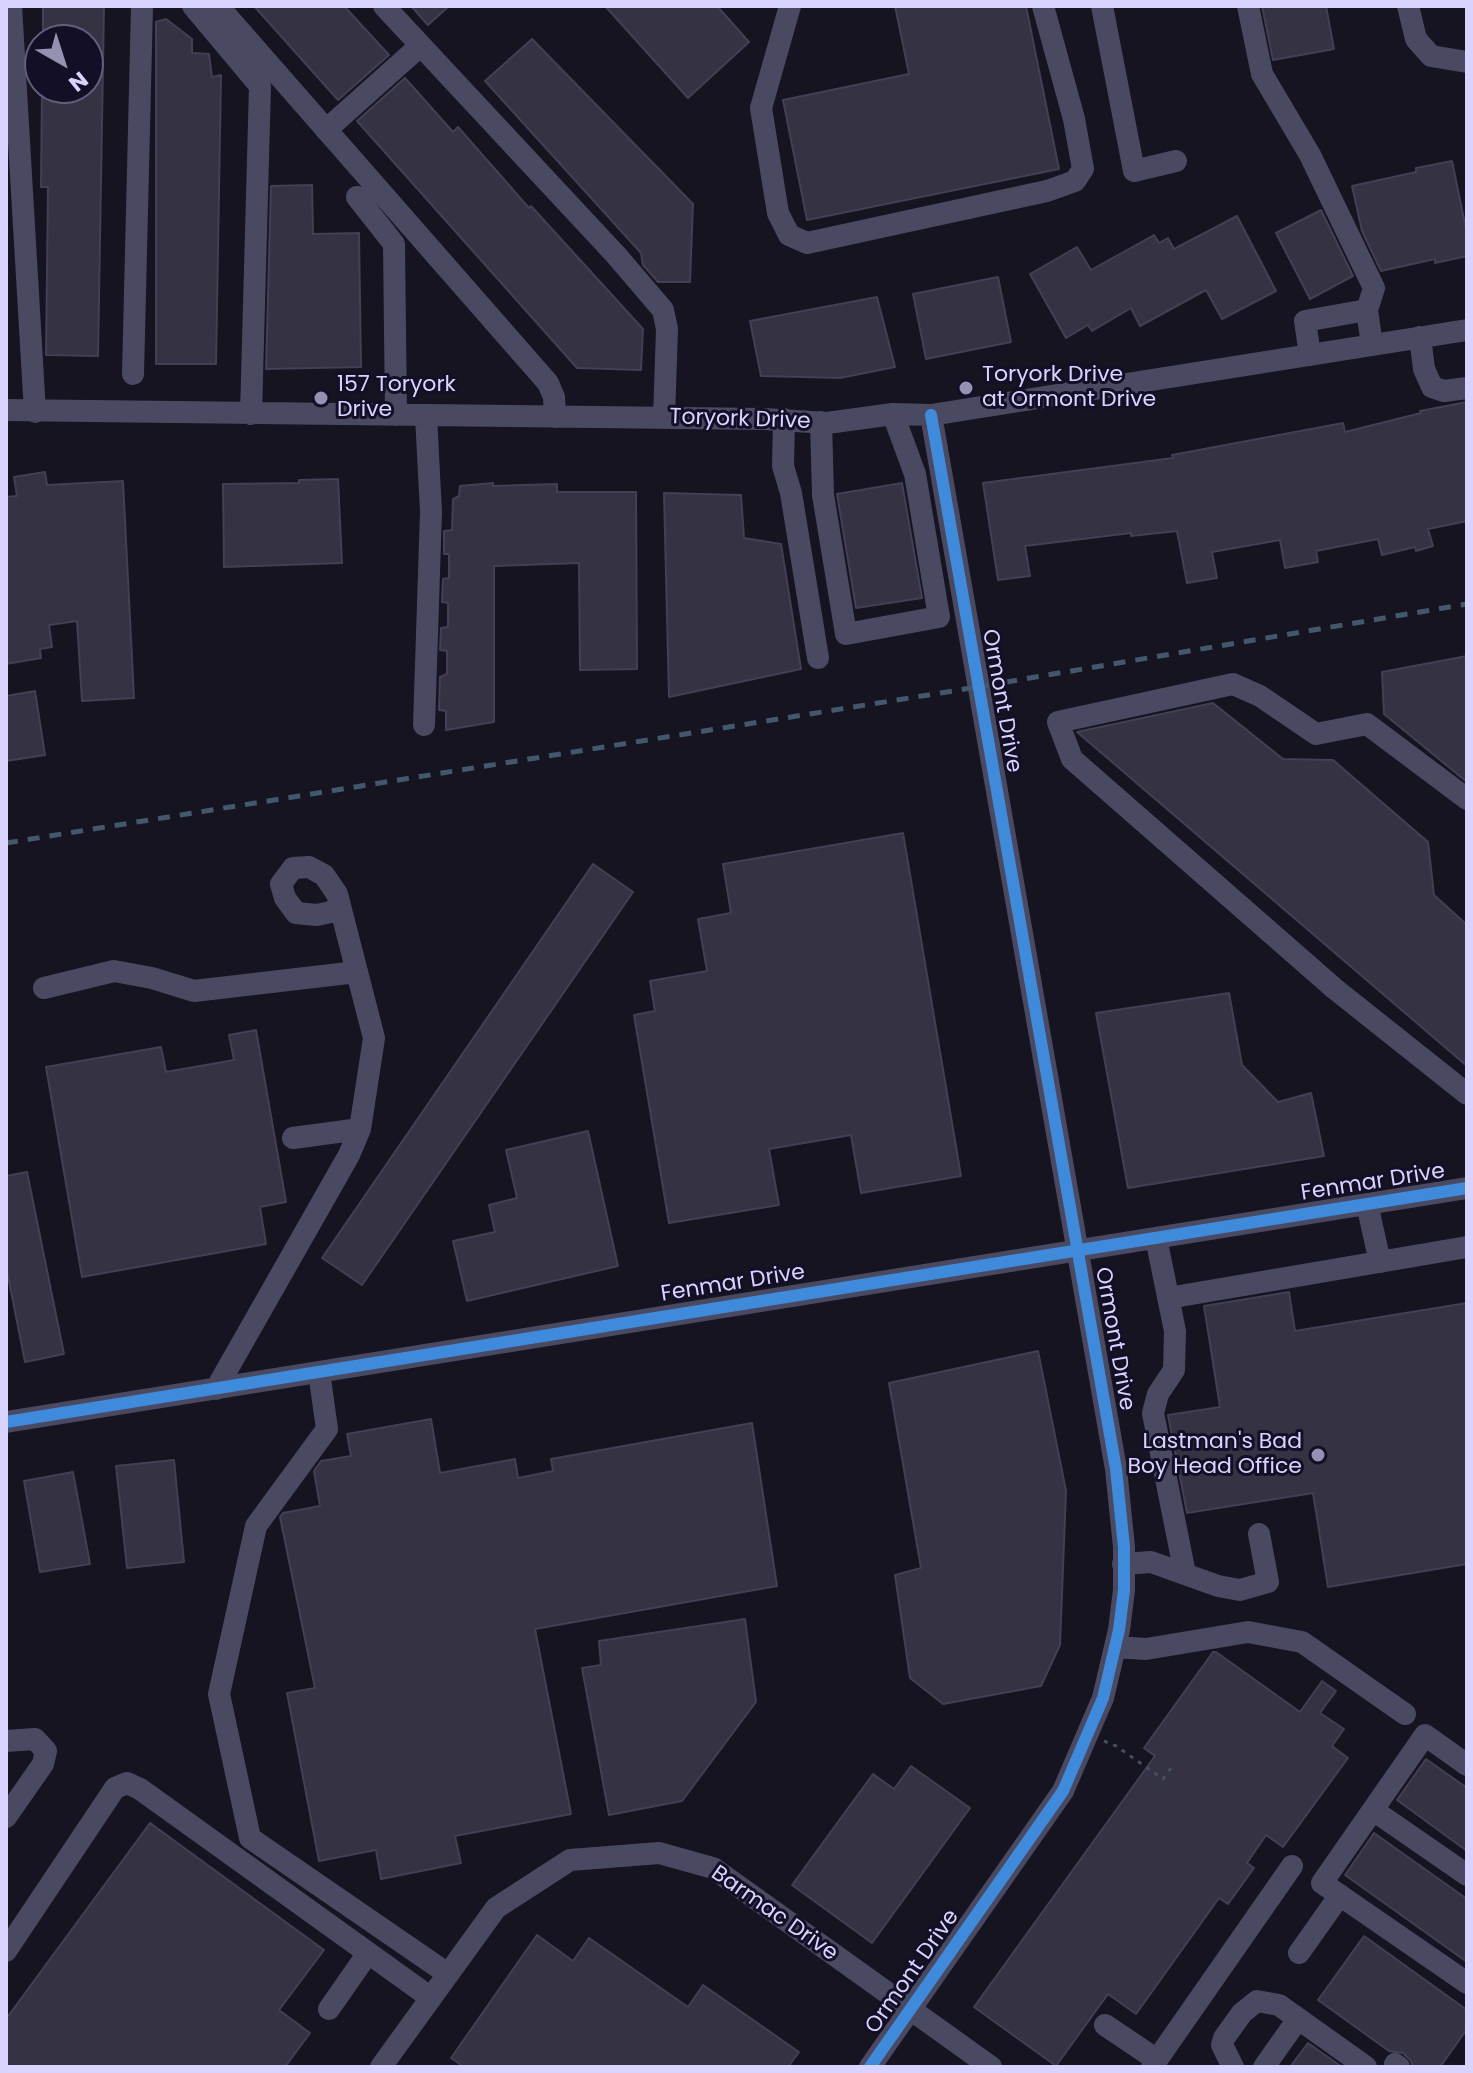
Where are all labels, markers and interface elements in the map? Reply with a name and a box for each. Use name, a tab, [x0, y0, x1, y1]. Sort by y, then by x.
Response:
north arrow	[24, 24, 104, 104]
text: N	[62, 64, 94, 99]
place label: Toryork Drive at Ormont Drive	[982, 362, 1156, 414]
place label: 157 Toryork Drive	[337, 372, 456, 424]
marker: Toryork Drive at Ormont Drive	[957, 379, 975, 397]
marker: 157 Toryork Drive	[312, 389, 330, 407]
street label: Toryork Drive	[669, 404, 811, 436]
street label: Ormont Drive	[975, 627, 1027, 775]
street label: Fenmar Drive	[1299, 1159, 1447, 1207]
street label: Fenmar Drive	[659, 1260, 807, 1308]
street label: Ormont Drive	[1088, 1265, 1140, 1413]
place label: Lastman's Bad Boy Head Office	[1128, 1429, 1302, 1480]
marker: Lastman's Bad Boy Head Office	[1309, 1446, 1327, 1464]
street label: Barmac Drive	[706, 1861, 842, 1967]
street label: Ormont Drive	[861, 1905, 965, 2039]

